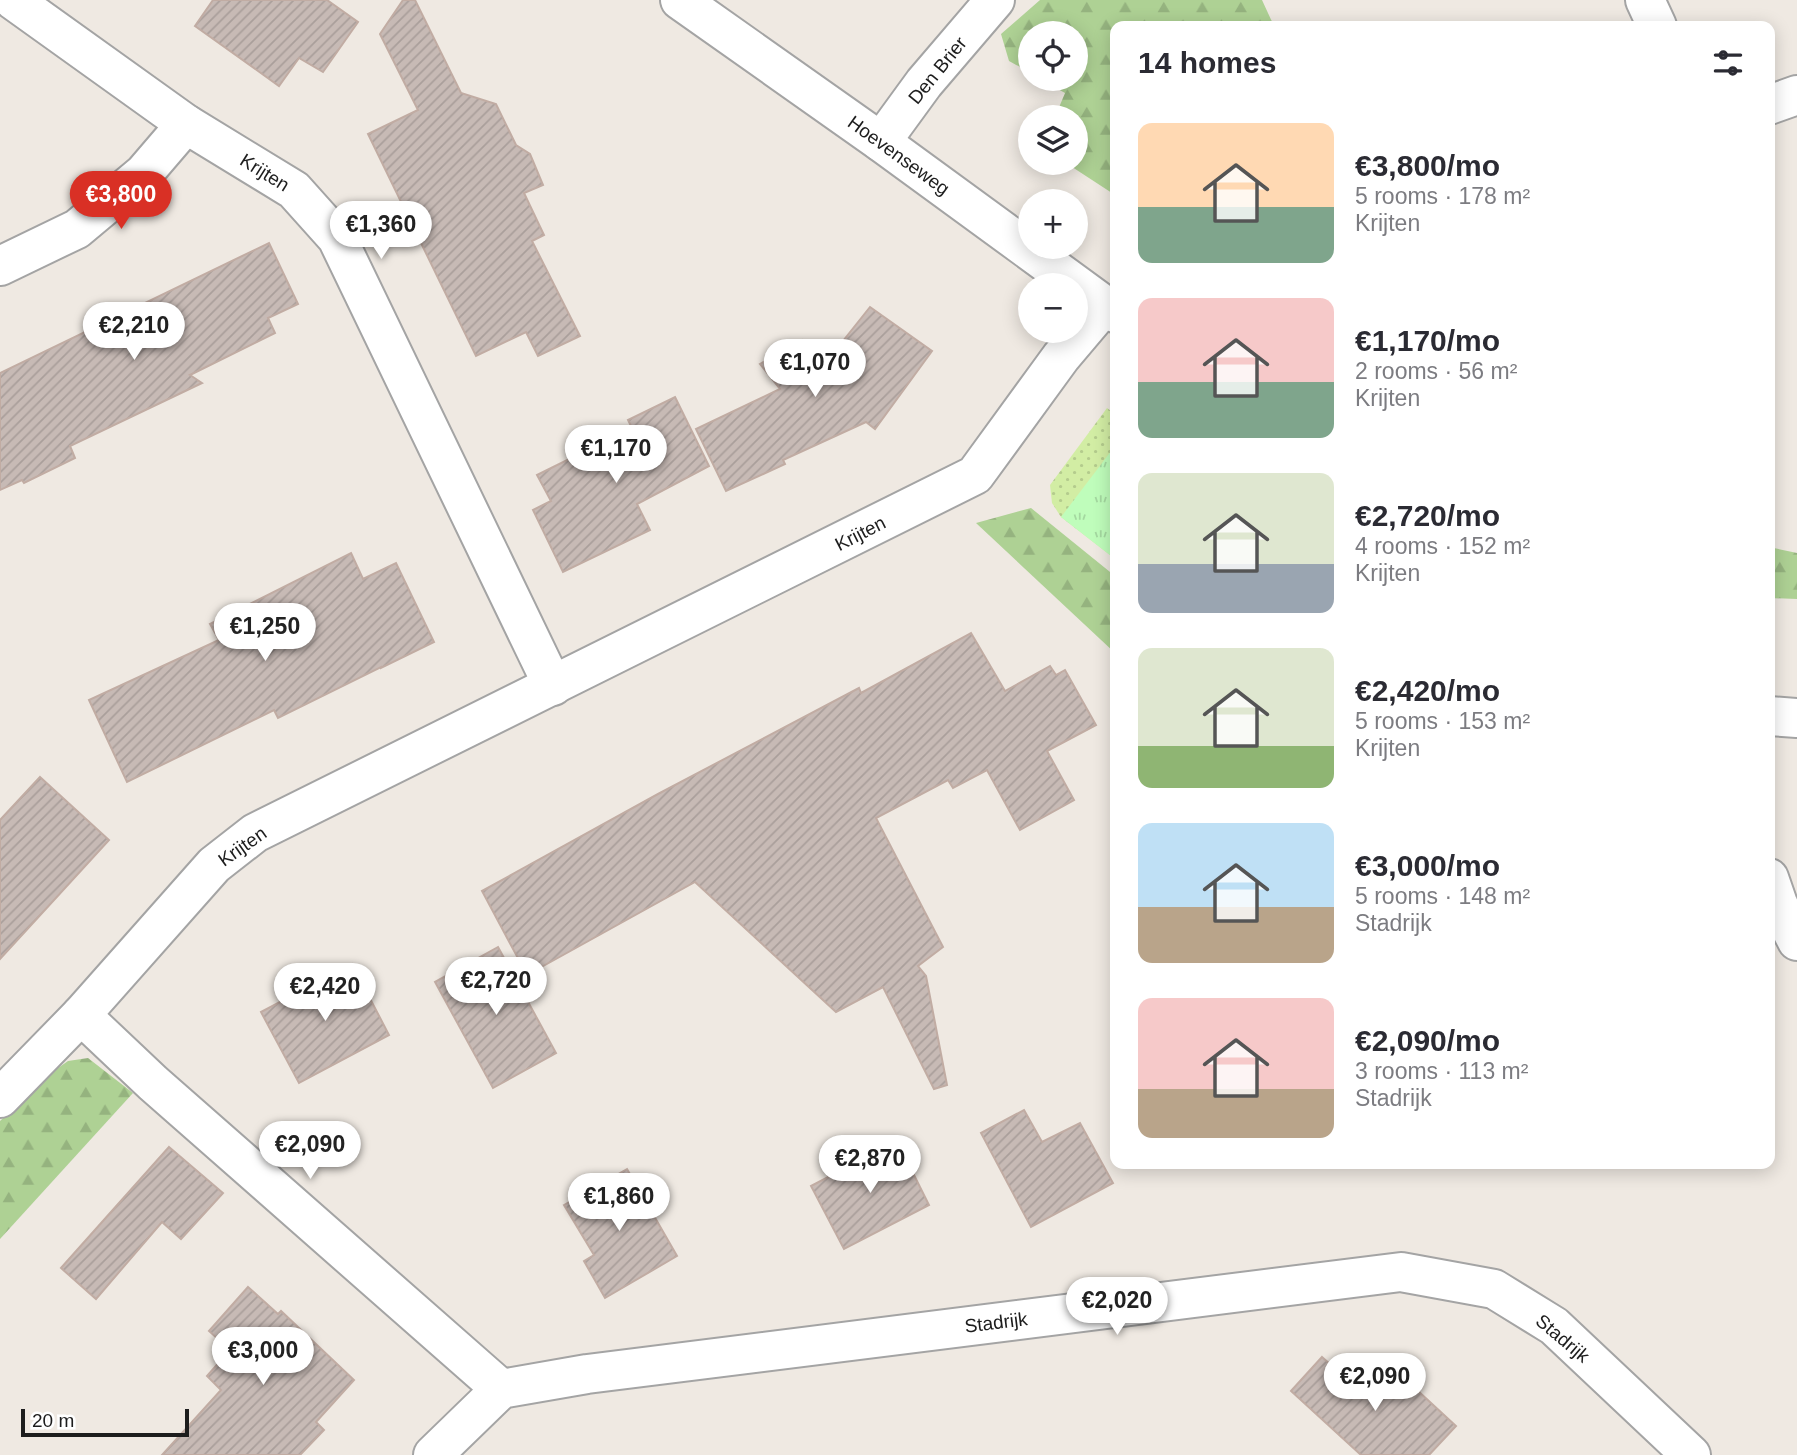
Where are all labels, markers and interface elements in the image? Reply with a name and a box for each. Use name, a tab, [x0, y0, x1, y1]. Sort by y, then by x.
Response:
map controls	[1018, 21, 1088, 343]
button: locate	[1018, 21, 1088, 91]
street label: Den Brier	[904, 32, 971, 108]
icon: filters	[1709, 44, 1747, 82]
text: 14 homes	[1138, 46, 1276, 79]
button: layers	[1018, 105, 1088, 175]
street label: Hoevenseweg	[844, 112, 954, 199]
street label: Krijten	[236, 149, 293, 196]
text: €3,800/mo	[1355, 149, 1500, 182]
icon: home	[1194, 151, 1278, 235]
pin: €3,800	[64, 172, 178, 231]
text: €3,800	[86, 181, 156, 207]
text: 5 rooms · 178 m²	[1355, 183, 1530, 209]
button: +	[1018, 189, 1088, 259]
pin: €1,360	[324, 202, 438, 261]
text: Krijten	[1355, 210, 1420, 236]
text: €1,360	[346, 211, 416, 237]
button: −	[1018, 273, 1088, 343]
pin: €2,210	[77, 302, 191, 362]
text: €2,210	[99, 312, 169, 338]
text: €1,170/mo	[1355, 324, 1500, 357]
icon: home	[1194, 326, 1278, 410]
pin: €1,070	[758, 340, 872, 399]
text: €1,070	[780, 349, 850, 375]
text: 2 rooms · 56 m²	[1355, 358, 1517, 384]
text: Krijten	[1355, 385, 1420, 411]
pin: €1,170	[559, 426, 673, 485]
text: €1,170	[581, 435, 651, 461]
text: €2,720/mo	[1355, 499, 1500, 532]
icon: home	[1194, 501, 1278, 585]
street label: Krijten	[831, 512, 889, 555]
text: 4 rooms · 152 m²	[1355, 533, 1530, 559]
text: Krijten	[1355, 560, 1420, 586]
pin: €1,250	[208, 604, 322, 663]
text: €1,250	[230, 613, 300, 639]
text: €2,420/mo	[1355, 674, 1500, 707]
icon: home	[1194, 676, 1278, 760]
text: 5 rooms · 153 m²	[1355, 708, 1530, 734]
text: Krijten	[1355, 735, 1420, 761]
street label: Krijten	[214, 822, 270, 870]
text: €3,000/mo	[1355, 849, 1500, 882]
icon: home	[1194, 851, 1278, 935]
text: 5 rooms · 148 m²	[1355, 883, 1530, 909]
text: Stadrijk	[1355, 910, 1432, 936]
pin: €2,720	[439, 958, 553, 1017]
pin: €2,420	[268, 964, 382, 1023]
text: €2,720	[461, 967, 531, 993]
text: €2,420	[290, 973, 360, 999]
text: €2,090/mo	[1355, 1024, 1500, 1057]
icon: home	[1194, 1026, 1278, 1110]
text: 3 rooms · 113 m²	[1355, 1058, 1528, 1084]
text: Stadrijk	[1355, 1085, 1432, 1111]
pin: €2,090	[253, 1122, 367, 1181]
text: €2,090	[275, 1131, 345, 1157]
pin: €2,870	[813, 1136, 927, 1195]
text: €2,870	[835, 1145, 905, 1171]
pin: €1,860	[562, 1174, 676, 1233]
text: €1,860	[584, 1183, 654, 1209]
pin: €2,020	[1060, 1278, 1174, 1337]
text: €2,020	[1082, 1287, 1152, 1313]
street label: Stadrijk	[963, 1308, 1029, 1337]
street label: Stadrijk	[1532, 1310, 1594, 1367]
pin: €3,000	[206, 1328, 320, 1387]
text: €3,000	[228, 1337, 298, 1363]
pin: €2,090	[1318, 1354, 1432, 1413]
text: €2,090	[1340, 1363, 1410, 1389]
scale bar	[21, 1406, 189, 1438]
text: 20 m	[32, 1410, 74, 1431]

